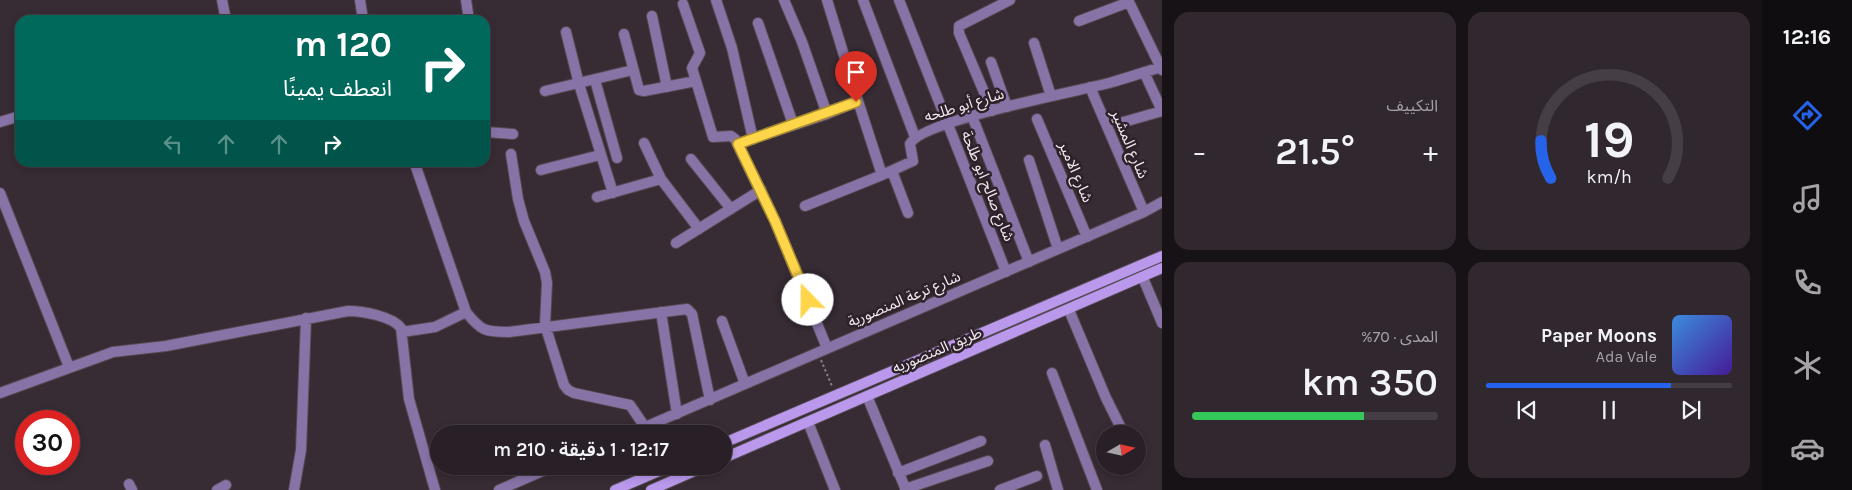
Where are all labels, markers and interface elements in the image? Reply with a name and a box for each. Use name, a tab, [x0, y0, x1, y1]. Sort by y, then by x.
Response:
text: 120 m	[294, 24, 392, 65]
text: 12:16	[1783, 24, 1831, 50]
icon: right	[410, 35, 475, 100]
pin	[835, 51, 877, 102]
icon: arrive	[842, 58, 870, 86]
text: انعطف يمينًا	[283, 76, 392, 102]
street label: شارع أبو طلحه	[922, 84, 1007, 129]
text: التكييف	[1386, 96, 1438, 115]
icon: directions	[1790, 98, 1825, 133]
street label: شارع المشير	[1104, 106, 1153, 183]
text: 19	[1584, 109, 1634, 170]
street label: شارع صالح ابو طلحة	[955, 128, 1018, 245]
text: 21.5°	[1275, 129, 1355, 174]
icon: left	[159, 130, 187, 158]
icon: ahead	[212, 130, 240, 158]
icon: ahead	[265, 130, 293, 158]
icon: right	[318, 130, 346, 158]
text: −	[1192, 135, 1207, 168]
text: +	[1423, 135, 1438, 168]
street label: شارع الامير	[1052, 138, 1097, 207]
text: km/h	[1586, 167, 1632, 188]
icon: music	[1790, 181, 1825, 216]
icon: phone	[1790, 265, 1825, 300]
street label: شارع ترعة المنصورية	[845, 267, 964, 334]
position arrow	[781, 273, 833, 325]
street label: طريق المنصوريه	[890, 323, 985, 378]
text: Paper Moons	[1541, 325, 1657, 347]
text: المدى · 70%	[1361, 327, 1438, 346]
text: Ada Vale	[1596, 347, 1657, 366]
icon: climate	[1790, 348, 1825, 383]
text: 350 km	[1302, 360, 1438, 405]
icon: previous	[1513, 396, 1541, 424]
icon: pause	[1595, 396, 1623, 424]
icon: next	[1677, 396, 1705, 424]
speed limit sign: 30	[15, 410, 80, 475]
north arrow	[1096, 425, 1146, 475]
map controls	[1096, 425, 1146, 475]
icon: car	[1790, 431, 1825, 466]
text: 12:17 · 1 دقيقة · 210 m	[493, 439, 669, 461]

